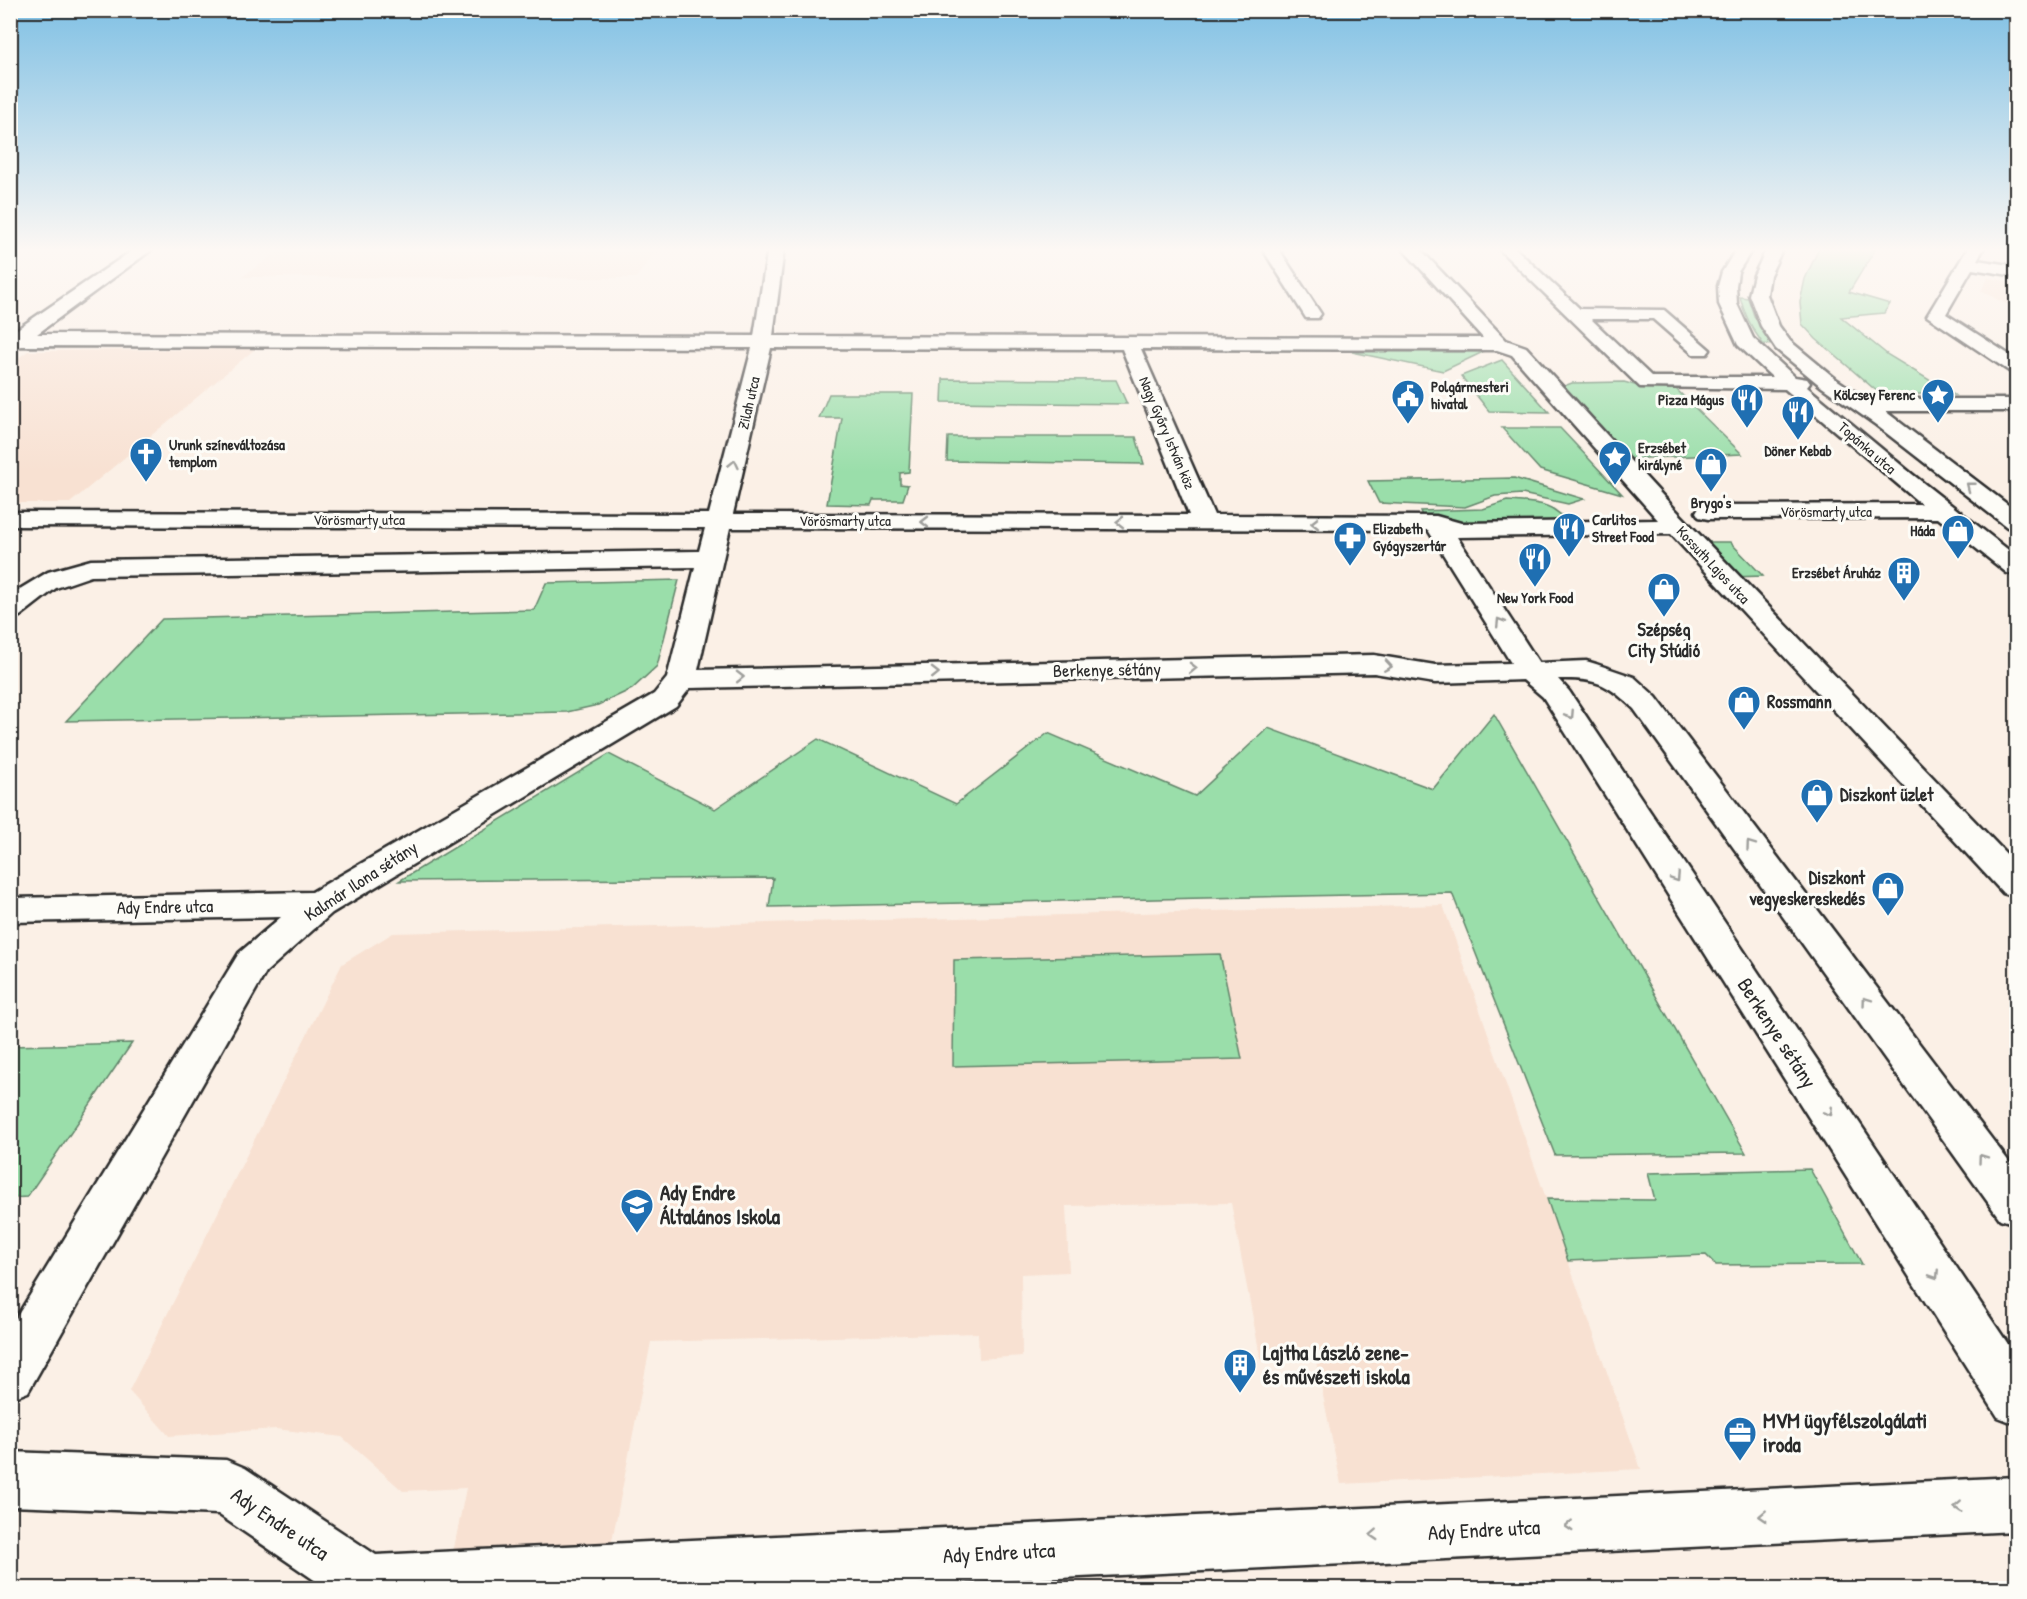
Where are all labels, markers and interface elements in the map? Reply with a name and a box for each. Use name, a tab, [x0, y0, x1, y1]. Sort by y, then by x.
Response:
street label: Nagy Győry István köz	[1134, 373, 1201, 493]
street label: Zilah utca	[732, 374, 765, 431]
place label: Polgármesteri hivatal	[1431, 376, 1509, 414]
place icon: Kölcsey Ferenc	[1920, 377, 1956, 424]
public building icon: Polgármesteri hivatal	[1390, 378, 1426, 425]
restaurant icon: Pizza Mágus	[1729, 382, 1765, 429]
place label: Kölcsey Ferenc	[1834, 384, 1916, 406]
place label: Pizza Mágus	[1658, 389, 1724, 411]
restaurant icon: Döner Kebab	[1780, 394, 1816, 441]
street label: Topánka utca	[1834, 417, 1901, 479]
place label: Urunk színeváltozása templom	[168, 434, 285, 473]
church icon: Urunk színeváltozása templom	[128, 436, 164, 483]
place label: Erzsébet királyné	[1638, 437, 1687, 476]
place icon: Erzsébet királyné	[1597, 439, 1633, 486]
place label: Döner Kebab	[1764, 440, 1832, 461]
shop icon: Brygo's	[1693, 446, 1729, 493]
one-way arrow	[727, 459, 740, 469]
one-way arrow	[1966, 483, 1977, 494]
place label: Brygo's	[1691, 492, 1732, 514]
street label: Vörösmarty utca	[1780, 501, 1872, 522]
street label: Vörösmarty utca	[313, 509, 405, 530]
place label: Carlitos Street Food	[1592, 509, 1654, 547]
street label: Vörösmarty utca	[799, 510, 891, 531]
restaurant icon: Carlitos Street Food	[1551, 511, 1587, 558]
shop icon: Háda	[1940, 513, 1976, 560]
one-way arrow	[920, 516, 929, 528]
one-way arrow	[1115, 516, 1124, 528]
one-way arrow	[1310, 517, 1319, 529]
place label: Elizabeth Gyógyszertár	[1373, 518, 1447, 557]
pharmacy icon: Elizabeth Gyógyszertár	[1332, 520, 1368, 567]
place label: Háda	[1910, 520, 1935, 541]
street label: Kossuth Lajos utca	[1672, 521, 1755, 608]
restaurant icon: New York Food	[1517, 541, 1553, 588]
building icon: Erzsébet Áruház	[1886, 555, 1922, 602]
place label: Erzsébet Áruház	[1792, 562, 1882, 583]
shop icon: Szépség City Stúdió	[1646, 571, 1682, 618]
place label: New York Food	[1497, 587, 1573, 608]
place label: Szépség City Stúdió	[1628, 617, 1701, 664]
one-way arrow	[1495, 618, 1507, 628]
street label: Berkenye sétány	[1053, 656, 1162, 683]
one-way arrow	[1382, 659, 1392, 672]
one-way arrow	[1188, 662, 1197, 674]
one-way arrow	[930, 667, 939, 680]
one-way arrow	[735, 671, 744, 684]
shop icon: Rossmann	[1726, 684, 1762, 731]
place label: Rossmann	[1767, 689, 1832, 714]
one-way arrow	[1562, 709, 1574, 719]
shop icon: Diszkont üzlet	[1799, 777, 1835, 824]
place label: Diszkont üzlet	[1840, 782, 1934, 807]
street label: Kalmár Ilona sétány	[299, 834, 423, 927]
one-way arrow	[1746, 840, 1757, 851]
place label: Diszkont vegyeskereskedés	[1749, 865, 1866, 912]
shop icon: Diszkont vegyeskereskedés	[1870, 870, 1906, 917]
one-way arrow	[1669, 871, 1680, 882]
street label: Ady Endre utca	[117, 893, 213, 920]
street label: Berkenye sétány	[1731, 972, 1824, 1094]
one-way arrow	[1862, 997, 1873, 1008]
one-way arrow	[1821, 1106, 1833, 1116]
one-way arrow	[1978, 1154, 1989, 1165]
place label: Ady Endre Általános Iskola	[660, 1178, 781, 1231]
school or university icon: Ady Endre Általános Iskola	[619, 1187, 655, 1234]
one-way arrow	[1928, 1268, 1939, 1279]
place label: Lajtha László zene- és művészeti iskola	[1263, 1338, 1410, 1391]
building icon: Lajtha László zene- és művészeti iskola	[1222, 1347, 1258, 1394]
place label: MVM ügyfélszolgálati iroda	[1763, 1406, 1927, 1459]
office icon: MVM ügyfélszolgálati iroda	[1722, 1415, 1758, 1462]
street label: Ady Endre utca	[226, 1480, 335, 1567]
one-way arrow	[1954, 1500, 1963, 1513]
one-way arrow	[1759, 1510, 1768, 1523]
street label: Ady Endre utca	[1427, 1512, 1541, 1547]
one-way arrow	[1564, 1519, 1573, 1532]
one-way arrow	[1369, 1529, 1378, 1542]
street label: Ady Endre utca	[942, 1535, 1056, 1570]

